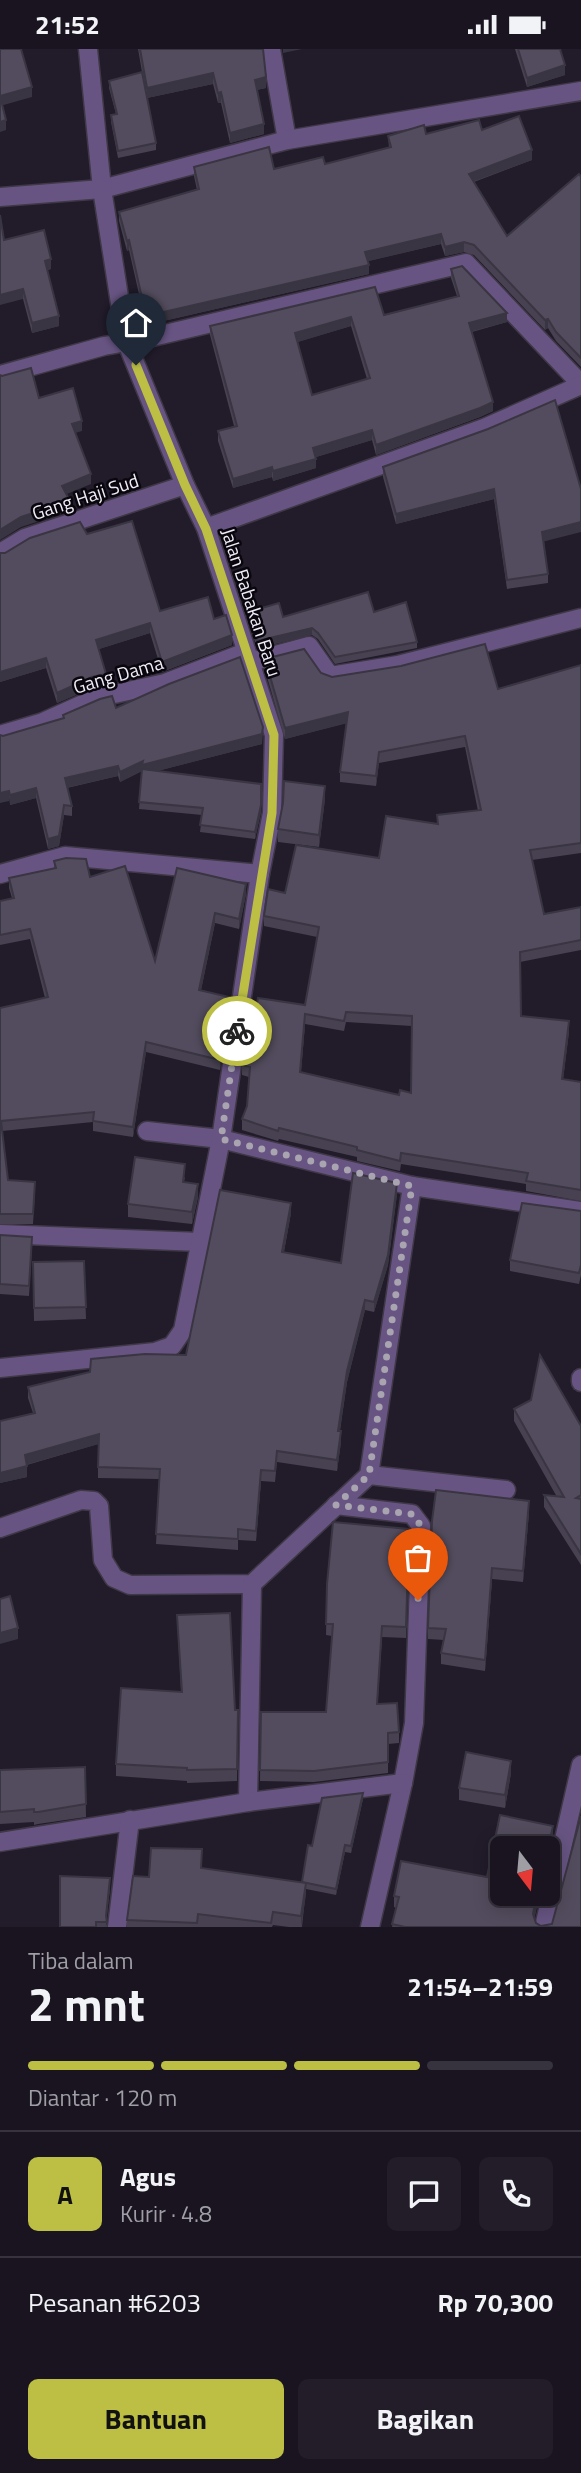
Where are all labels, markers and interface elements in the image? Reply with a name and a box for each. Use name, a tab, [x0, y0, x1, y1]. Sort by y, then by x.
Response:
text: 21:52	[35, 5, 100, 44]
pin	[106, 293, 166, 365]
icon: home	[117, 304, 155, 342]
street label: Gang Haji Sud	[28, 465, 142, 527]
street label: Jalan Babakan Baru	[214, 524, 290, 680]
street label: Gang Dama	[70, 647, 167, 701]
courier	[202, 996, 272, 1066]
icon: bike	[218, 1012, 256, 1050]
pin	[388, 1528, 448, 1600]
icon: bag	[399, 1539, 437, 1577]
north arrow	[490, 1836, 560, 1906]
map controls	[490, 1836, 560, 1906]
text: Tiba dalam	[28, 1943, 134, 1978]
text: 21:54–21:59	[407, 1967, 553, 2006]
text: 2 mnt	[28, 1969, 145, 2039]
text: Diantar · 120 m	[28, 2080, 177, 2115]
text: Agus	[120, 2157, 176, 2196]
button: chat	[387, 2157, 461, 2231]
button: phone	[479, 2157, 553, 2231]
text: A	[57, 2175, 73, 2214]
text: Kurir · 4.8	[120, 2196, 212, 2231]
text: Pesanan #6203	[28, 2283, 201, 2322]
text: Rp 70,300	[437, 2283, 553, 2322]
button: Bantuan	[28, 2379, 284, 2459]
button: Bagikan	[298, 2379, 553, 2459]

